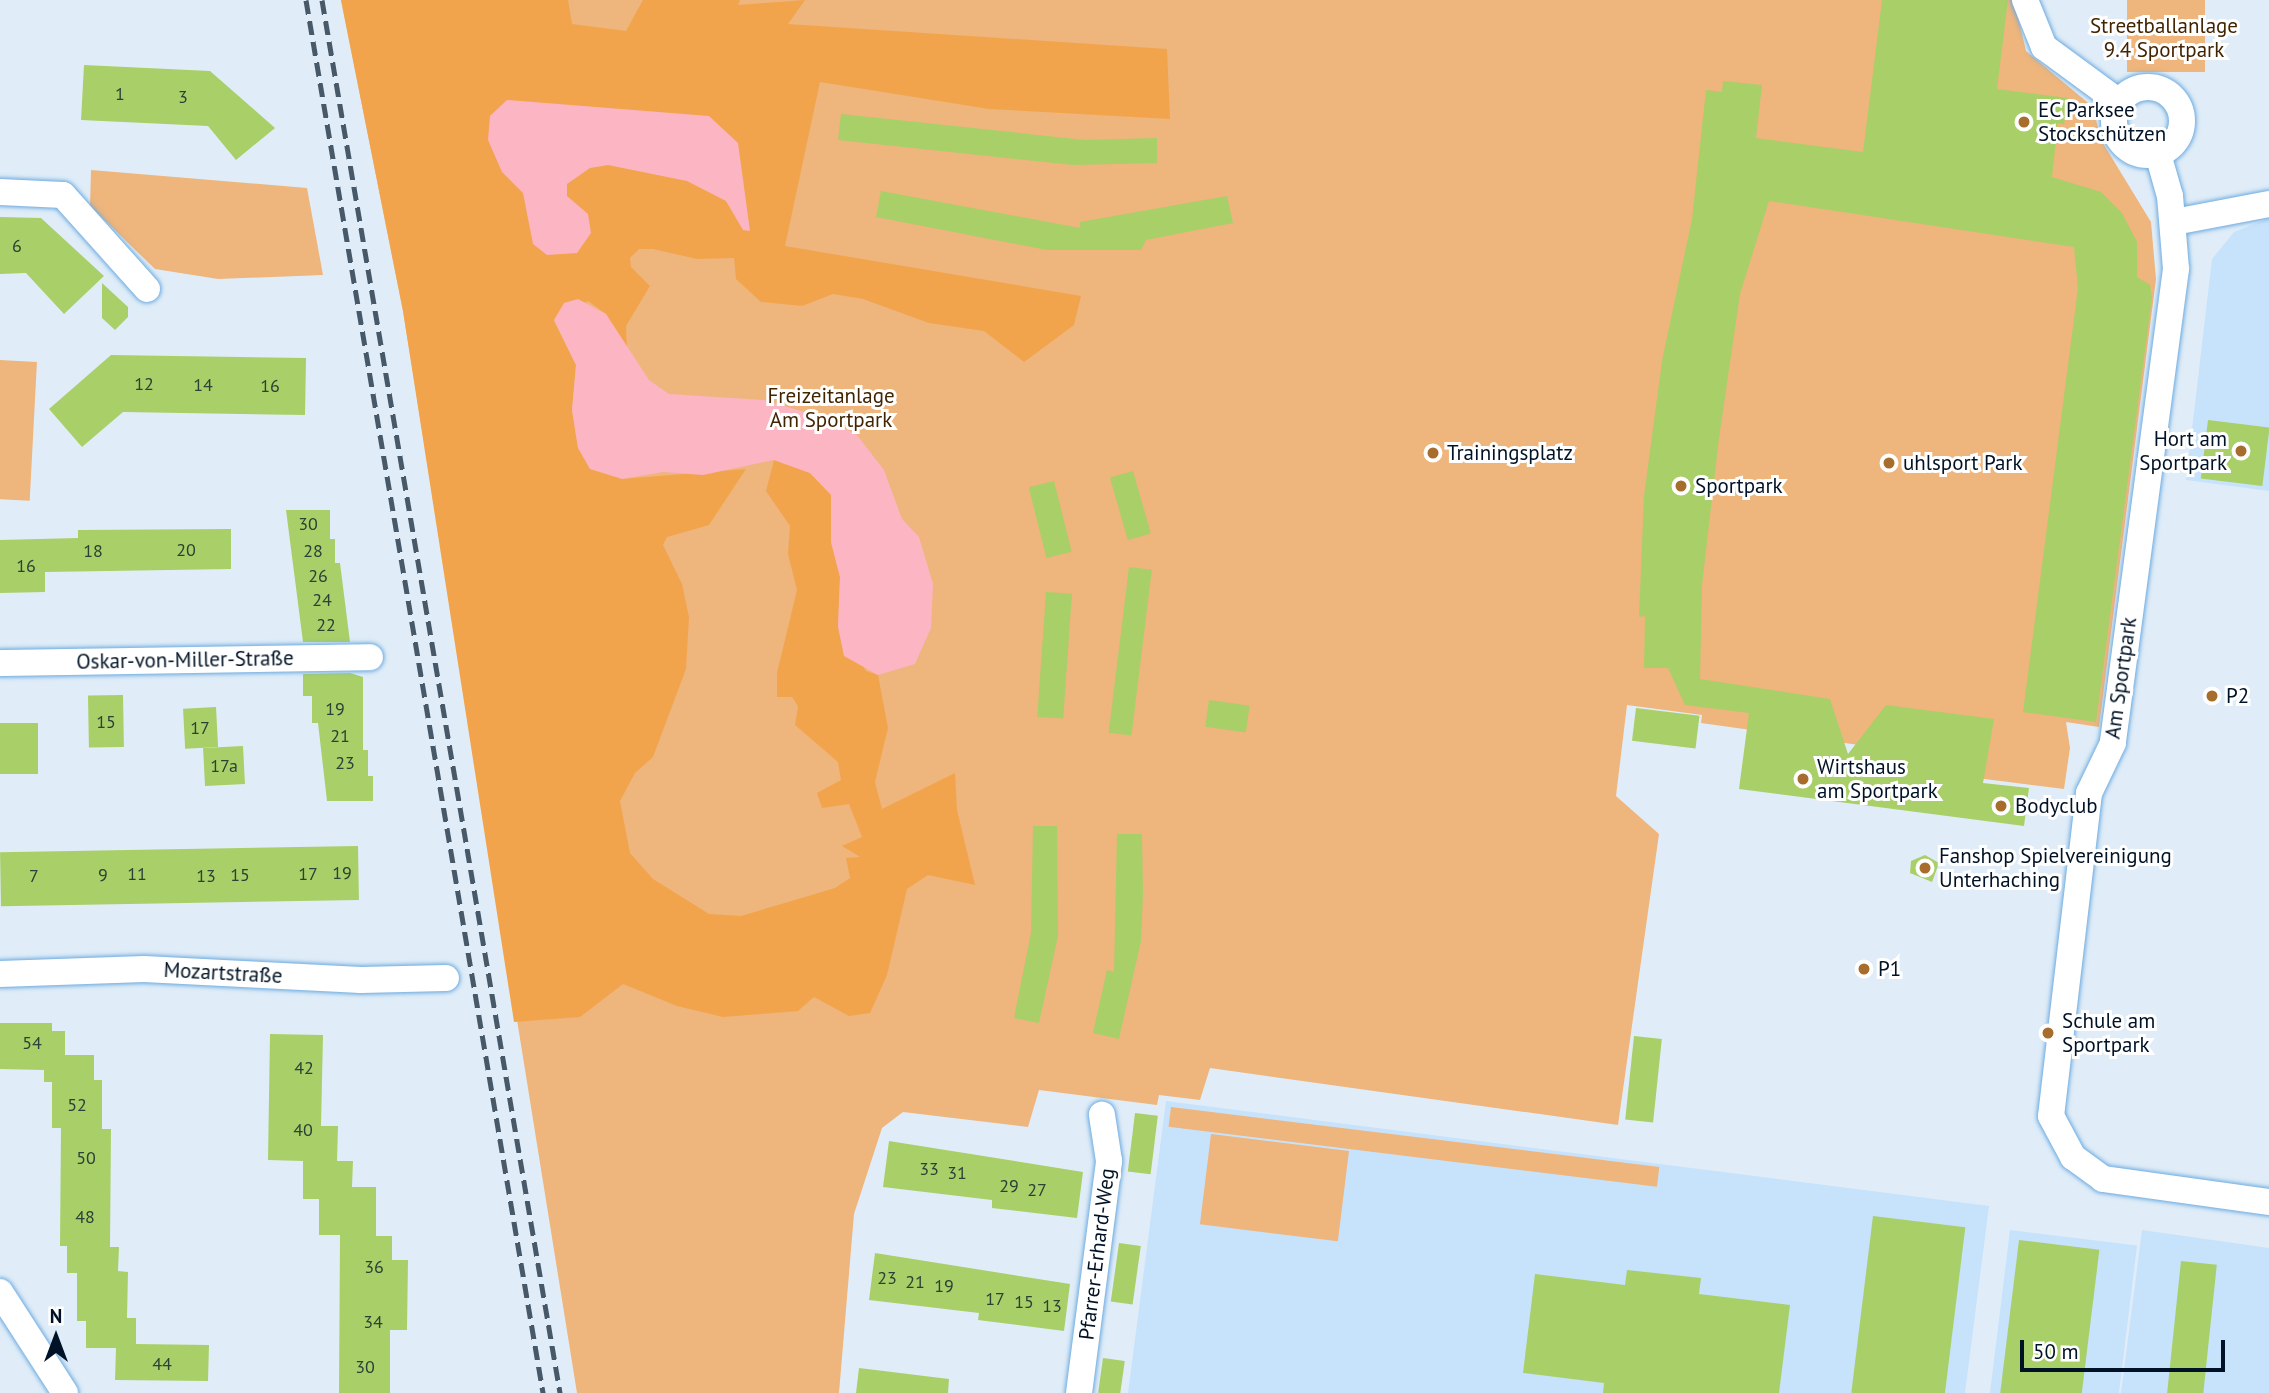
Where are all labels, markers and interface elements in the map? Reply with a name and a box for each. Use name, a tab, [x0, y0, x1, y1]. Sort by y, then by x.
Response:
park label: Streetballanlage 9.4 Sportpark	[2090, 13, 2238, 63]
house number: 1	[115, 83, 125, 105]
house number: 3	[178, 86, 188, 108]
place label: EC Parksee Stockschützen	[2038, 97, 2166, 147]
marker: EC Parksee Stockschützen	[2016, 114, 2032, 130]
house number: 6	[12, 235, 22, 257]
house number: 12	[134, 373, 154, 395]
house number: 14	[193, 374, 213, 396]
house number: 16	[260, 375, 280, 397]
park label: Freizeitanlage Am Sportpark	[767, 383, 895, 433]
place label: Hort am Sportpark	[2139, 426, 2227, 476]
place label: Trainingsplatz	[1447, 440, 1573, 466]
marker: Hort am Sportpark	[2233, 443, 2249, 459]
marker: Trainingsplatz	[1425, 445, 1441, 461]
place label: uhlsport Park	[1903, 450, 2023, 476]
marker: uhlsport Park	[1881, 455, 1897, 471]
place label: Sportpark	[1695, 473, 1783, 499]
marker: Sportpark	[1673, 478, 1689, 494]
house number: 30	[298, 513, 318, 535]
house number: 20	[176, 539, 196, 561]
house number: 18	[83, 540, 103, 562]
house number: 28	[303, 540, 323, 562]
house number: 16	[16, 555, 36, 577]
house number: 26	[308, 565, 328, 587]
house number: 24	[312, 589, 332, 611]
house number: 22	[316, 614, 336, 636]
street label: Am Sportpark	[2100, 616, 2142, 740]
street label: Oskar-von-Miller-Straße	[76, 646, 294, 674]
place label: P2	[2226, 683, 2249, 709]
marker: P2	[2204, 688, 2220, 704]
house number: 19	[325, 698, 345, 720]
house number: 15	[96, 711, 116, 733]
house number: 17	[190, 717, 210, 739]
house number: 21	[330, 725, 350, 747]
house number: 23	[335, 752, 355, 774]
place label: Wirtshaus am Sportpark	[1817, 754, 1938, 804]
house number: 17a	[210, 755, 238, 777]
marker: Wirtshaus am Sportpark	[1795, 771, 1811, 787]
place label: Bodyclub	[2015, 793, 2098, 819]
marker: Bodyclub	[1993, 798, 2009, 814]
place label: Fanshop Spielvereinigung Unterhaching	[1939, 843, 2172, 893]
marker: Fanshop Spielvereinigung Unterhaching	[1917, 860, 1933, 876]
house number: 19	[332, 862, 352, 884]
house number: 11	[127, 863, 147, 885]
house number: 17	[298, 863, 318, 885]
house number: 9	[98, 864, 108, 886]
house number: 15	[230, 864, 250, 886]
house number: 7	[29, 865, 39, 887]
house number: 13	[196, 865, 216, 887]
place label: P1	[1878, 956, 1901, 982]
street label: Mozartstraße	[163, 957, 283, 989]
marker: P1	[1856, 961, 1872, 977]
place label: Schule am Sportpark	[2062, 1008, 2155, 1058]
marker: Schule am Sportpark	[2040, 1025, 2056, 1041]
house number: 54	[22, 1032, 42, 1054]
house number: 42	[294, 1057, 314, 1079]
house number: 52	[67, 1094, 87, 1116]
house number: 40	[293, 1119, 313, 1141]
house number: 50	[76, 1147, 96, 1169]
house number: 33	[919, 1158, 939, 1180]
house number: 31	[947, 1162, 967, 1184]
street label: Pfarrer-Erhard-Weg	[1074, 1167, 1120, 1341]
house number: 29	[999, 1175, 1019, 1197]
house number: 27	[1027, 1179, 1047, 1201]
house number: 48	[75, 1206, 95, 1228]
house number: 36	[364, 1256, 384, 1278]
house number: 23	[877, 1267, 897, 1289]
house number: 21	[905, 1271, 925, 1293]
house number: 19	[934, 1275, 954, 1297]
house number: 17	[985, 1288, 1005, 1310]
house number: 15	[1014, 1291, 1034, 1313]
house number: 13	[1042, 1295, 1062, 1317]
north arrow	[21, 1302, 91, 1372]
text: N	[50, 1304, 62, 1328]
house number: 34	[363, 1311, 383, 1333]
scale bar	[2024, 1326, 2229, 1370]
text: 50 m	[2033, 1338, 2079, 1365]
house number: 44	[152, 1353, 172, 1375]
house number: 30	[355, 1356, 375, 1378]

